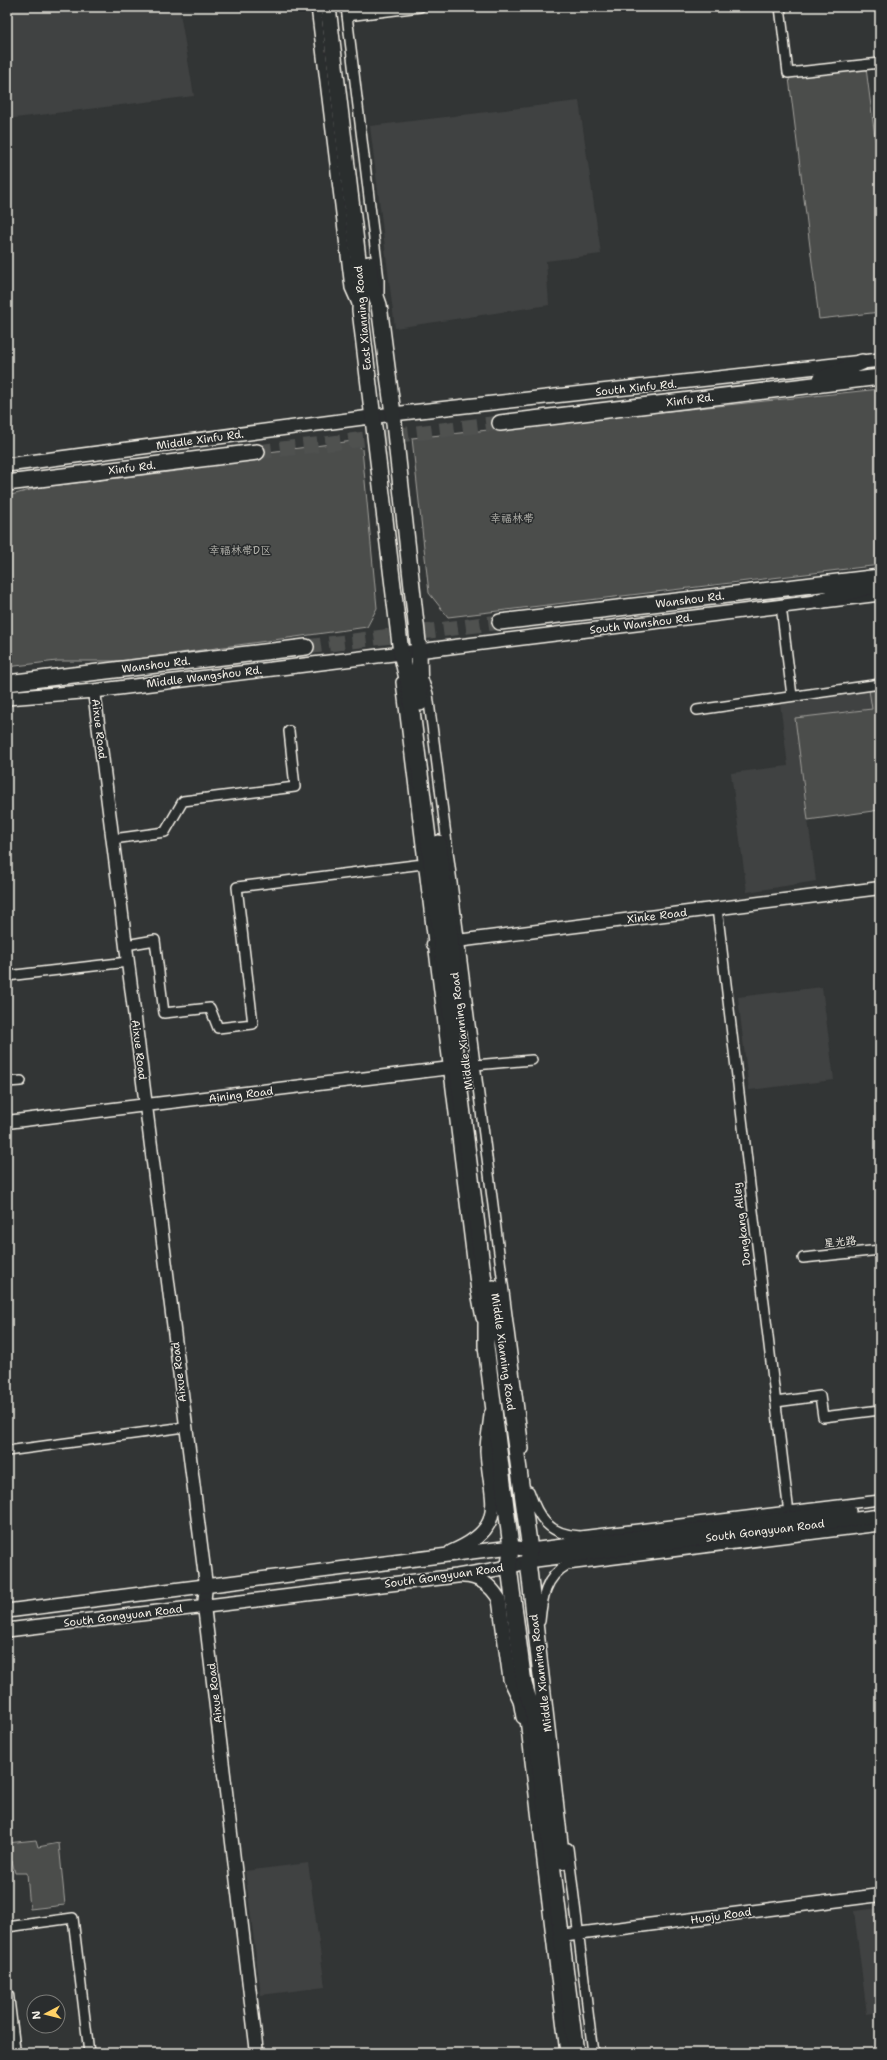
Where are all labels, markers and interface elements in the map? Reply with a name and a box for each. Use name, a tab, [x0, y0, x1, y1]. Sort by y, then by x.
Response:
street label: East Xianning Road	[351, 265, 375, 371]
street label: South Xinfu Rd.	[595, 376, 678, 400]
street label: Xinfu Rd.	[665, 390, 715, 410]
street label: Middle Xinfu Rd.	[155, 426, 245, 454]
street label: Xinfu Rd.	[107, 458, 157, 478]
park label: 幸福林带	[490, 511, 534, 526]
park label: 幸福林带D区	[209, 543, 271, 558]
street label: Wanshou Rd.	[655, 588, 725, 612]
street label: South Wanshou Rd.	[589, 610, 693, 638]
street label: Wanshou Rd.	[121, 653, 191, 677]
street label: Middle Wangshou Rd.	[145, 662, 263, 692]
street label: Aixue Road	[88, 698, 110, 760]
street label: Xinke Road	[626, 905, 688, 927]
street label: Middle Xianning Road	[447, 971, 477, 1091]
street label: Aixue Road	[128, 1019, 150, 1081]
street label: Aining Road	[208, 1084, 274, 1106]
street label: Dongkang Alley	[729, 1181, 755, 1267]
street label: 星光路	[823, 1233, 857, 1251]
street label: Middle Xianning Road	[487, 1292, 519, 1412]
street label: Aixue Road	[168, 1341, 190, 1403]
street label: South Gongyuan Road	[705, 1516, 825, 1546]
street label: South Gongyuan Road	[384, 1560, 504, 1592]
street label: South Gongyuan Road	[63, 1601, 183, 1631]
street label: Middle Xianning Road	[526, 1613, 556, 1733]
street label: Aixue Road	[204, 1662, 226, 1724]
street label: Huoju Road	[690, 1904, 752, 1928]
north arrow	[26, 1994, 66, 2034]
text: N	[29, 2010, 45, 2020]

